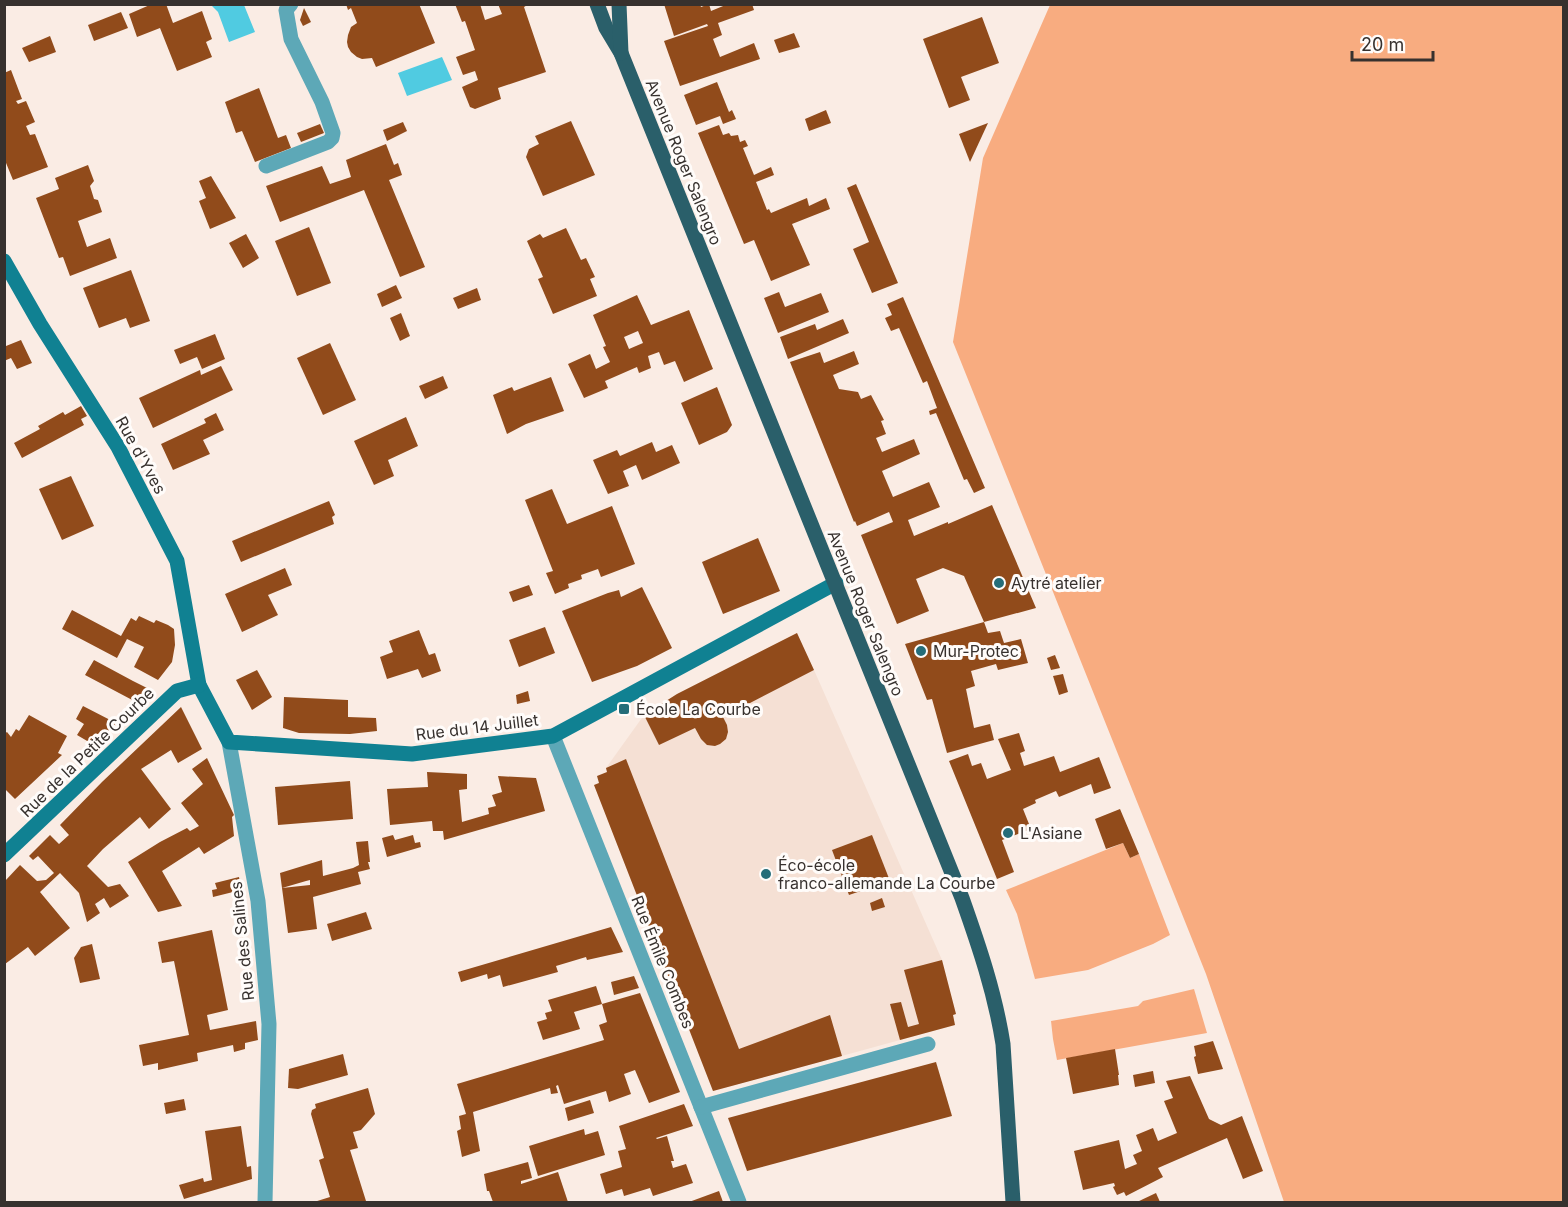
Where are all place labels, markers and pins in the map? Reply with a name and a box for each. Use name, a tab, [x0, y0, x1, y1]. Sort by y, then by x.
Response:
place label: Aytré atelier	[1011, 573, 1102, 593]
marker: Aytré atelier	[992, 576, 1006, 590]
place label: Mur-Protec	[933, 641, 1019, 661]
marker: Mur-Protec	[914, 644, 928, 658]
place label: École La Courbe	[636, 699, 761, 719]
marker: École La Courbe	[617, 702, 631, 716]
place label: L'Asiane	[1020, 823, 1082, 843]
marker: L'Asiane	[1001, 826, 1015, 840]
place label: Éco-école franco-allemande La Courbe	[778, 855, 995, 893]
marker: Éco-école franco-allemande La Courbe	[759, 867, 773, 881]

